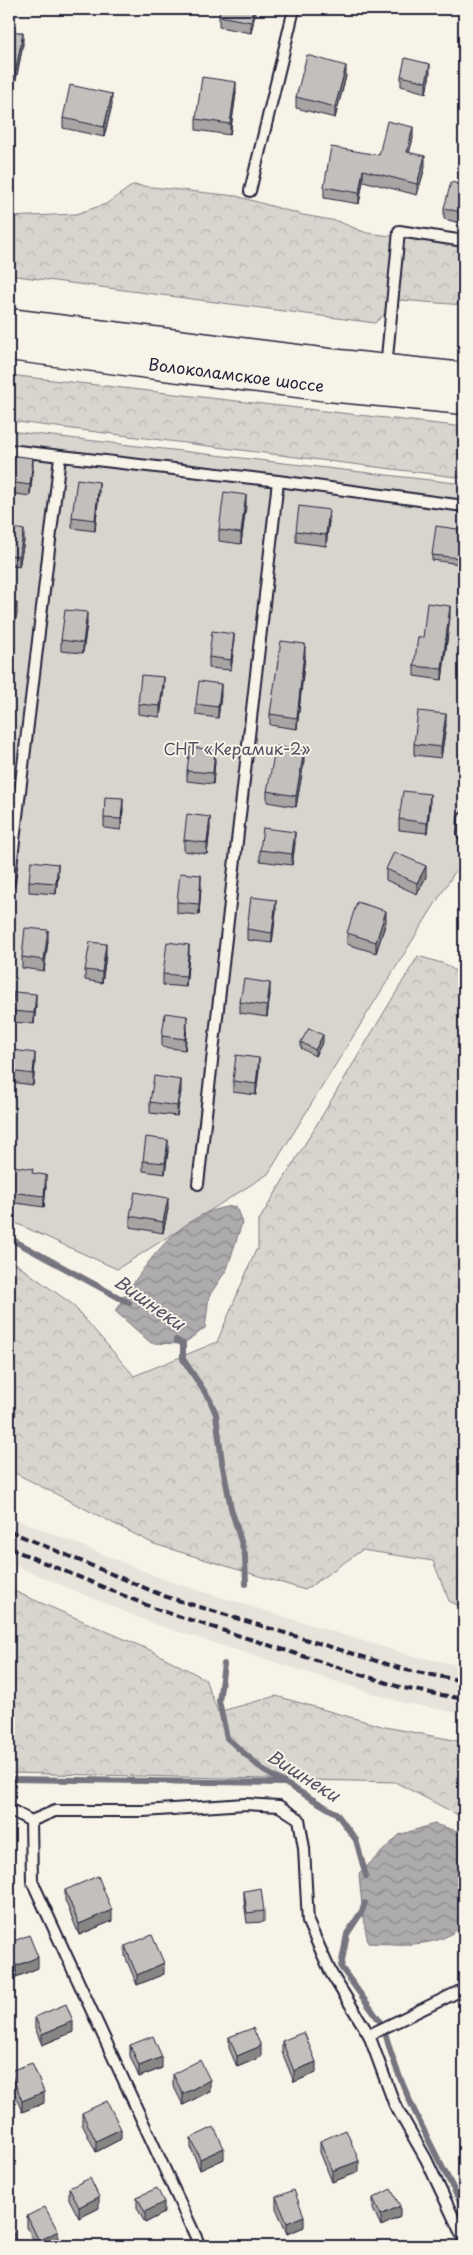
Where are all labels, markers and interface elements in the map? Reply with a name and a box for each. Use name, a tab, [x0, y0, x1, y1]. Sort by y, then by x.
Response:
street label: Волоколамское шоссе	[147, 351, 326, 397]
park label: СНТ «Керамик-2»	[163, 736, 311, 760]
water label: Вишнеки	[109, 1267, 192, 1337]
water label: Вишнеки	[262, 1742, 346, 1808]

